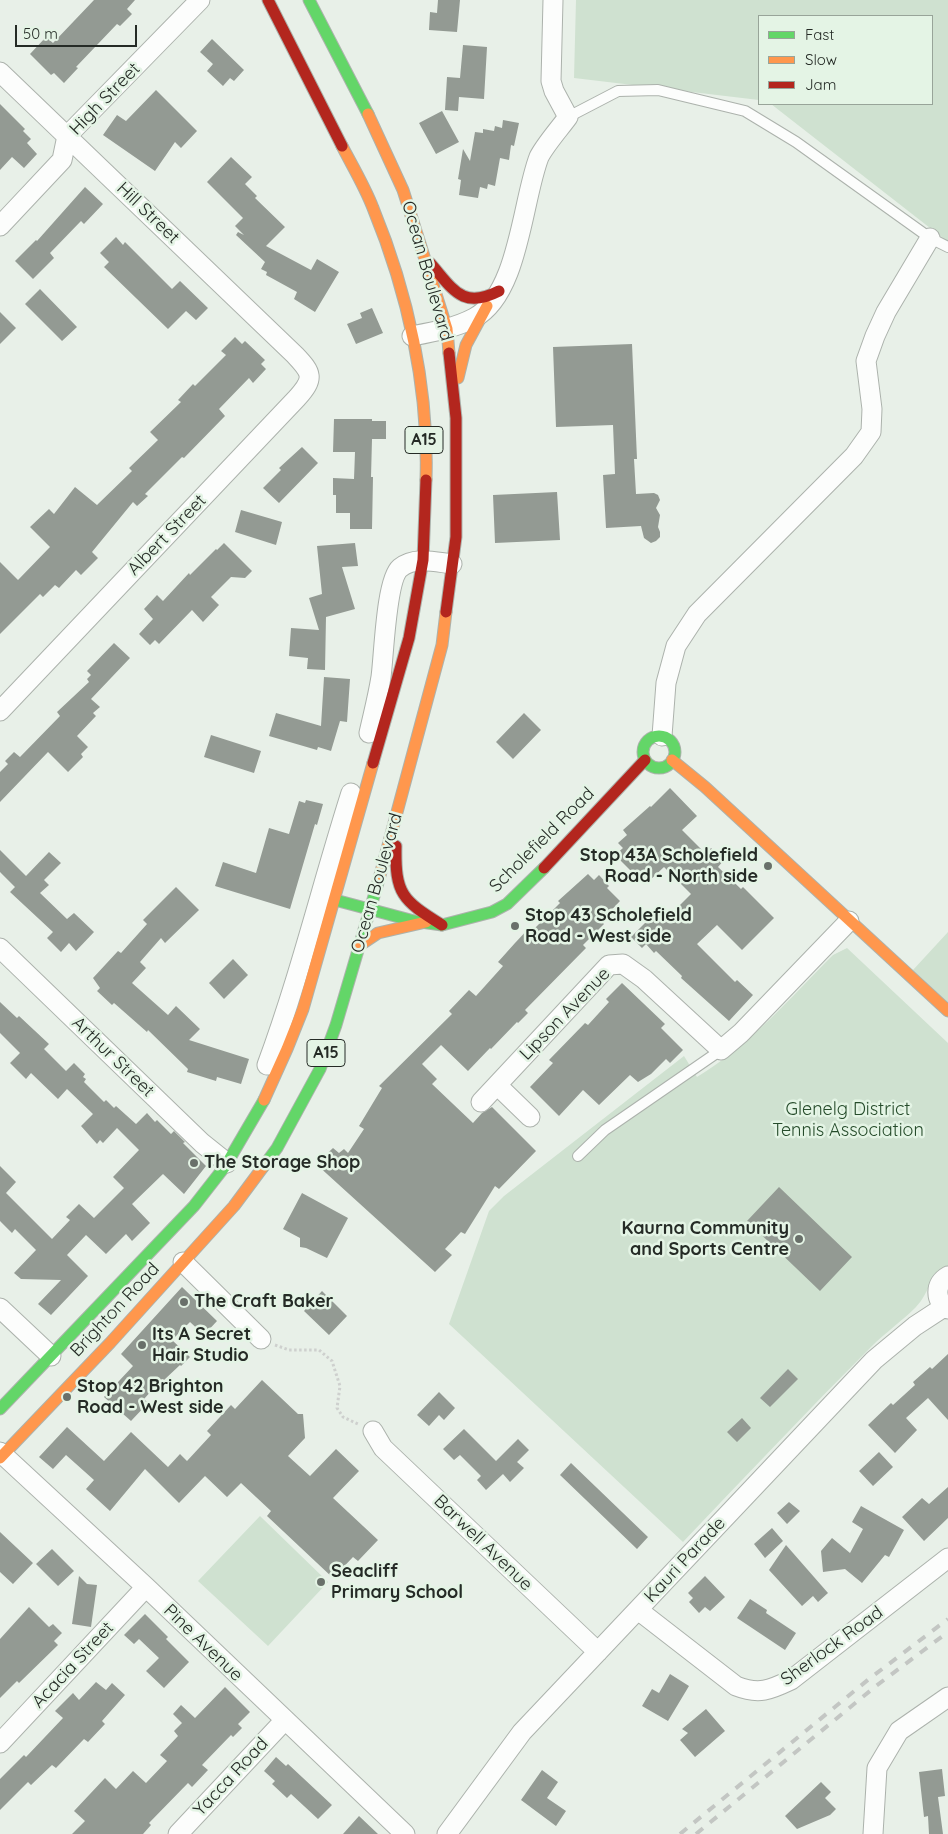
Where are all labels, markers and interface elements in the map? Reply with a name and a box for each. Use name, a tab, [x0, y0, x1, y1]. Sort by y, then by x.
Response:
scale bar	[18, 15, 140, 47]
legend	[758, 15, 933, 105]
text: 50 m	[23, 24, 58, 43]
text: Fast	[805, 25, 834, 44]
text: Slow	[805, 50, 837, 69]
street label: High Street	[65, 58, 145, 140]
text: Jam	[805, 75, 836, 94]
street label: Hill Street	[112, 178, 184, 248]
street label: Ocean Boulevard	[397, 199, 457, 343]
road number: A15	[405, 426, 443, 454]
street label: Albert Street	[123, 490, 211, 580]
street label: Scholefield Road	[485, 783, 599, 897]
street label: Ocean Boulevard	[347, 811, 407, 955]
place label: Stop 43A Scholefield Road - North side	[580, 845, 758, 888]
marker: Stop 43A Scholefield Road - North side	[762, 860, 774, 872]
place label: Stop 43 Scholefield Road - West side	[525, 905, 692, 948]
marker: Stop 43 Scholefield Road - West side	[509, 920, 521, 932]
street label: Lipson Avenue	[515, 963, 615, 1065]
street label: Arthur Street	[67, 1012, 159, 1102]
road number: A15	[307, 1040, 345, 1066]
park label: Glenelg District Tennis Association	[772, 1099, 924, 1142]
place label: The Storage Shop	[204, 1152, 360, 1174]
marker: The Storage Shop	[188, 1157, 200, 1169]
place label: Kaurna Community and Sports Centre	[621, 1218, 789, 1260]
marker: Kaurna Community and Sports Centre	[793, 1233, 805, 1245]
street label: Brighton Road	[66, 1258, 164, 1362]
place label: The Craft Baker	[194, 1291, 333, 1313]
marker: The Craft Baker	[178, 1296, 190, 1308]
place label: Its A Secret Hair Studio	[152, 1324, 251, 1366]
marker: Its A Secret Hair Studio	[136, 1339, 148, 1351]
place label: Stop 42 Brighton Road - West side	[77, 1376, 224, 1418]
marker: Stop 42 Brighton Road - West side	[61, 1391, 73, 1403]
street label: Barwell Avenue	[429, 1490, 537, 1596]
street label: Kauri Parade	[640, 1513, 730, 1607]
place label: Seacliff Primary School	[331, 1561, 463, 1604]
marker: Seacliff Primary School	[315, 1576, 327, 1588]
street label: Pine Avenue	[159, 1600, 247, 1686]
street label: Sherlock Road	[777, 1602, 887, 1690]
street label: Acacia Street	[28, 1617, 118, 1713]
street label: Yacca Road	[189, 1733, 273, 1821]

